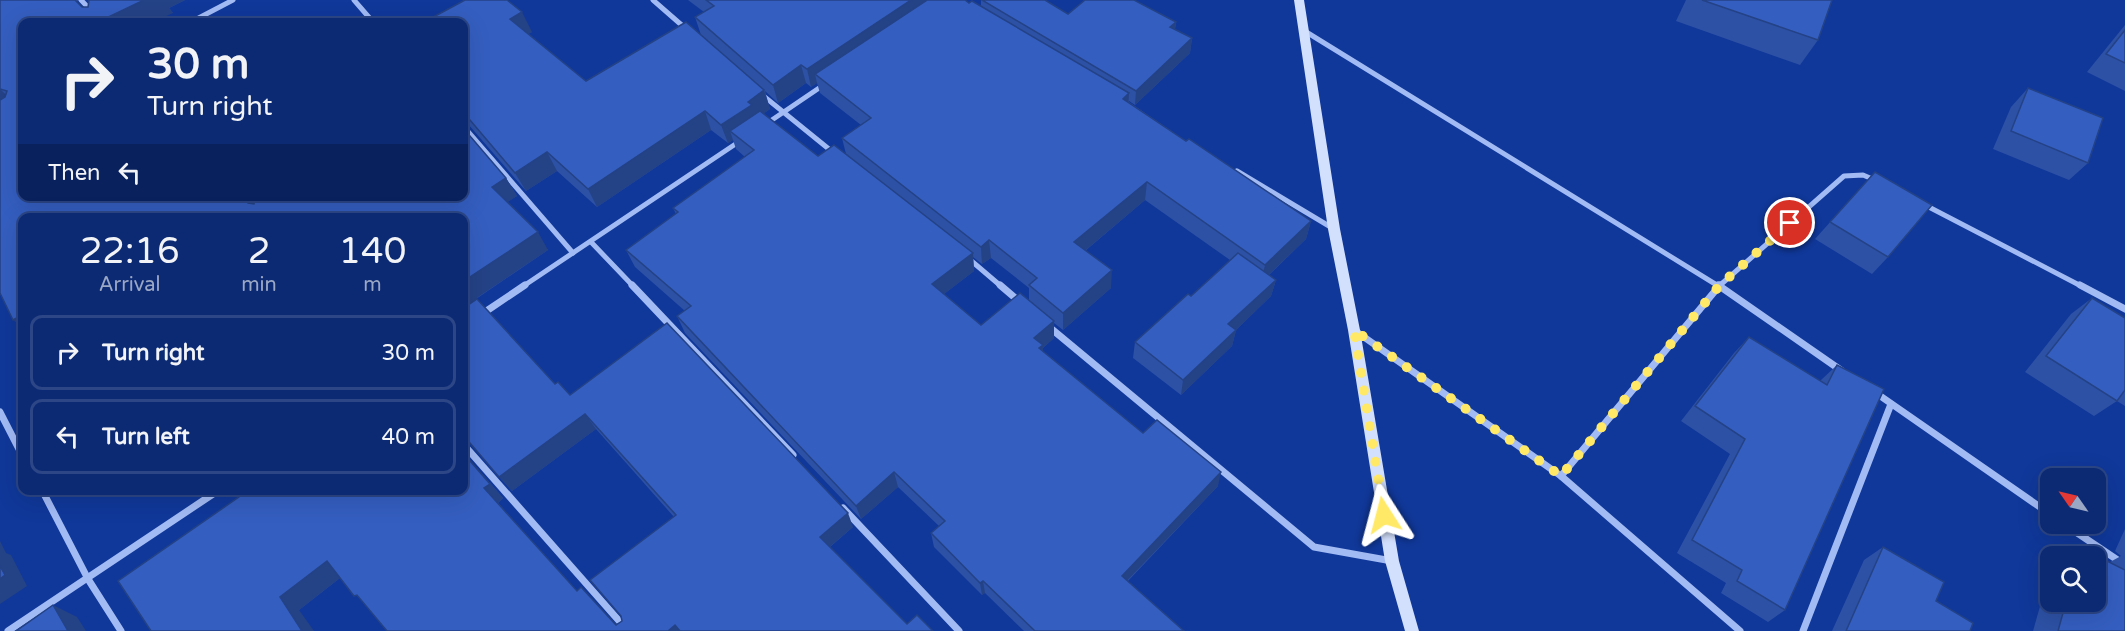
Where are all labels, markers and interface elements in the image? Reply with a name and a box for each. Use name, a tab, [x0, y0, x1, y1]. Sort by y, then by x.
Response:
text: 30 m	[147, 39, 249, 90]
icon: right	[48, 42, 126, 120]
text: Turn right	[147, 90, 273, 123]
icon: left	[113, 156, 146, 189]
text: Then	[48, 160, 101, 186]
pin	[1764, 197, 1815, 248]
icon: arrive	[1773, 206, 1806, 239]
text: 22:16	[80, 230, 180, 273]
text: 2	[248, 230, 270, 273]
text: 140	[338, 230, 406, 273]
text: Arrival	[99, 273, 161, 297]
text: min	[241, 273, 277, 297]
text: m	[363, 273, 382, 297]
icon: right	[51, 336, 84, 369]
text: Turn right	[102, 340, 204, 366]
text: 30 m	[381, 340, 435, 366]
icon: left	[51, 420, 84, 453]
text: Turn left	[102, 424, 190, 450]
text: 40 m	[381, 424, 435, 450]
north arrow	[2040, 468, 2106, 534]
map controls	[2040, 468, 2106, 612]
position arrow	[1352, 483, 1416, 547]
button: search	[2040, 546, 2106, 612]

